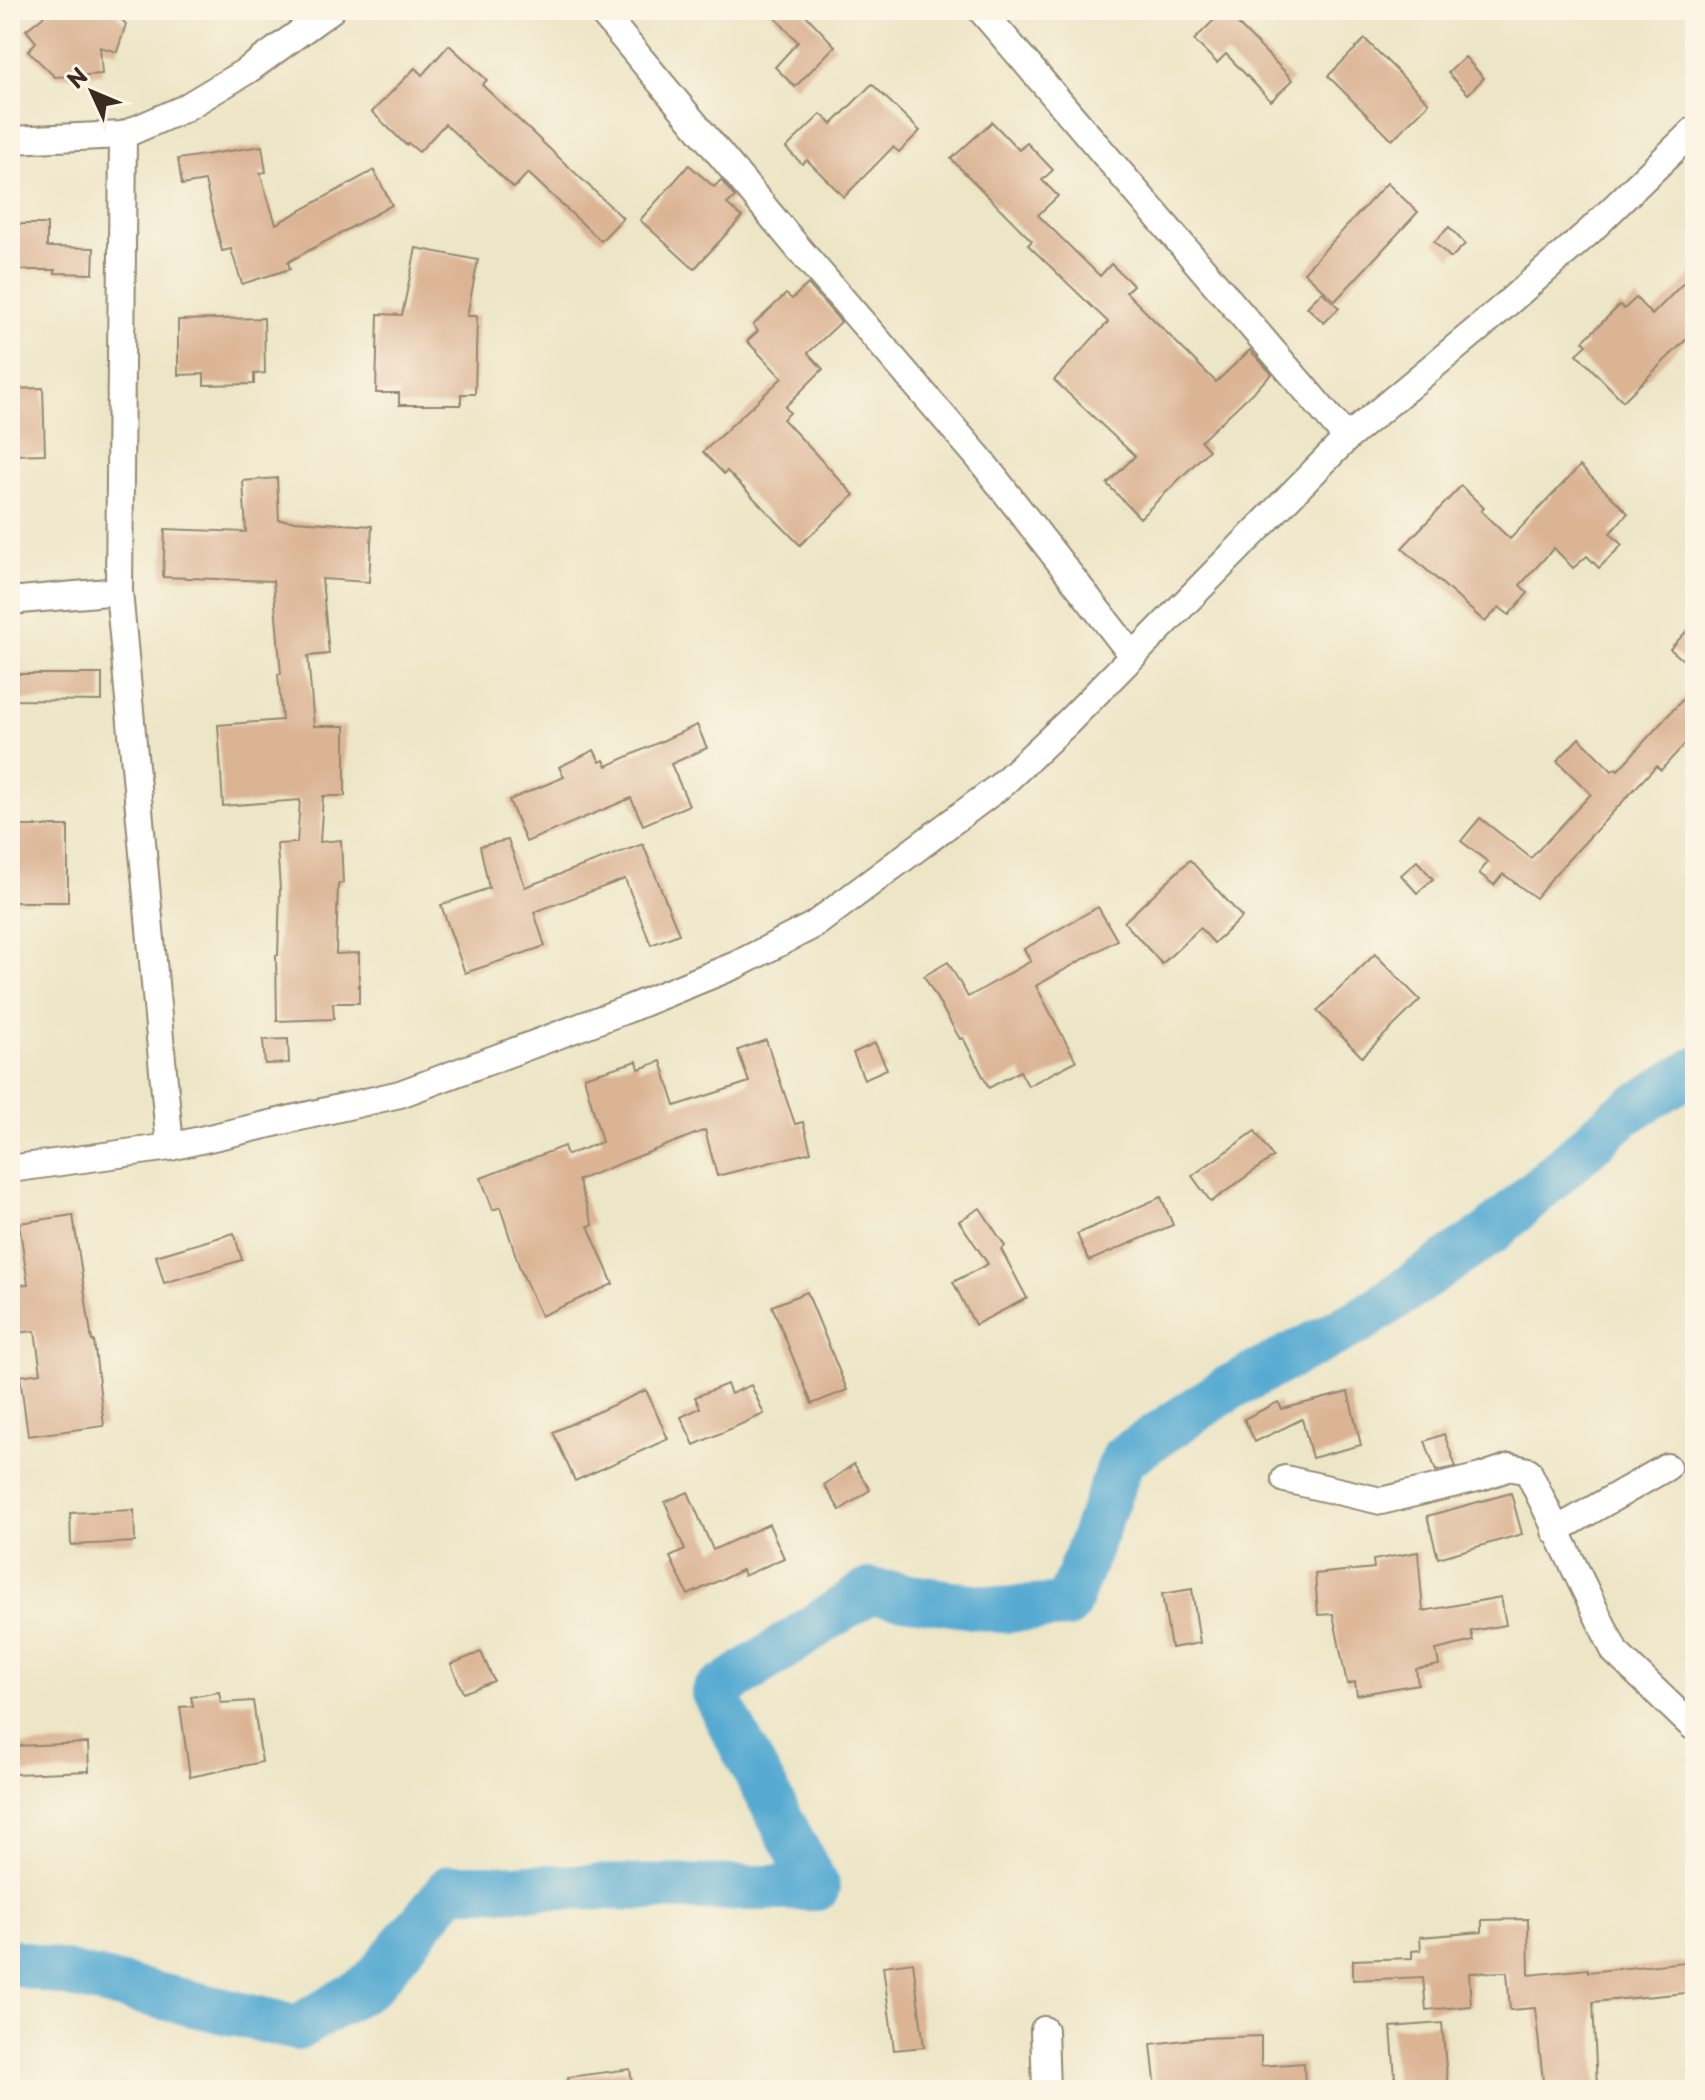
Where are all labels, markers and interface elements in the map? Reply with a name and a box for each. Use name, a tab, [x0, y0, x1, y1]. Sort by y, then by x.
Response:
north arrow	[52, 52, 132, 132]
text: N	[59, 59, 94, 95]

